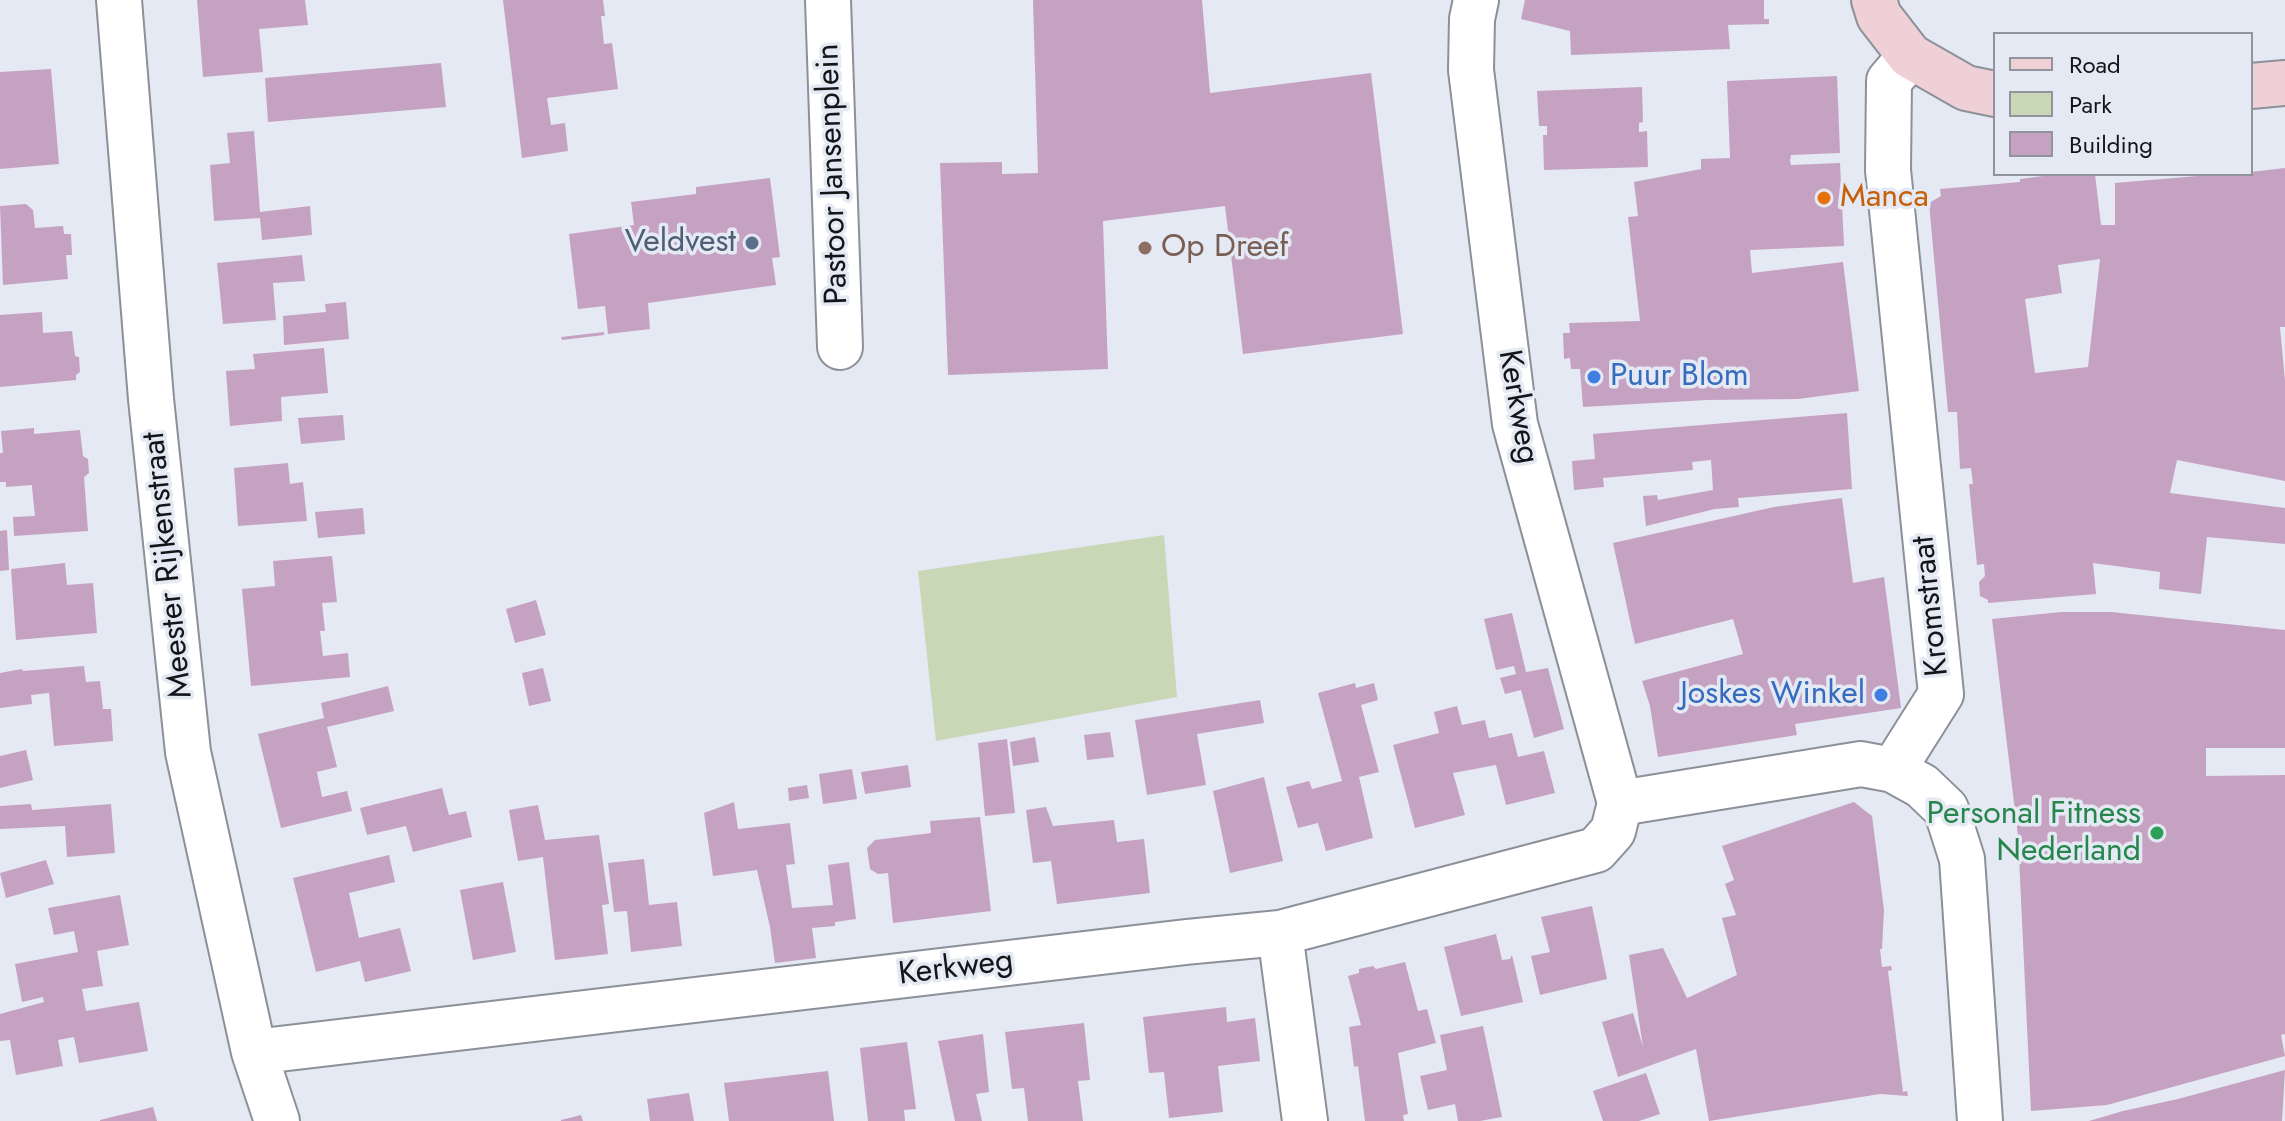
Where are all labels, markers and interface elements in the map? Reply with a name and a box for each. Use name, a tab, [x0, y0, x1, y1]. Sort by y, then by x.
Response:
legend	[1993, 32, 2253, 176]
street label: Pastoor Jansenplein	[810, 43, 858, 305]
text: Road	[2069, 47, 2121, 82]
text: Park	[2069, 87, 2112, 122]
text: Building	[2069, 127, 2153, 162]
place label: Manca	[1840, 179, 1929, 217]
marker: Manca	[1815, 189, 1833, 207]
place label: Veldvest	[625, 224, 736, 262]
place label: Op Dreef	[1161, 229, 1288, 267]
marker: Veldvest	[743, 234, 761, 252]
marker: Op Dreef	[1136, 239, 1154, 257]
street label: Kerkweg	[1488, 347, 1546, 467]
place label: Puur Blom	[1610, 358, 1749, 396]
marker: Puur Blom	[1585, 368, 1603, 386]
street label: Meester Rijkenstraat	[136, 430, 202, 700]
street label: Kromstraat	[1906, 534, 1958, 678]
place label: Joskes Winkel	[1680, 676, 1865, 714]
marker: Joskes Winkel	[1872, 686, 1890, 704]
place label: Personal Fitness Nederland	[1926, 796, 2141, 871]
marker: Personal Fitness Nederland	[2148, 824, 2166, 842]
street label: Kerkweg	[897, 943, 1015, 995]

